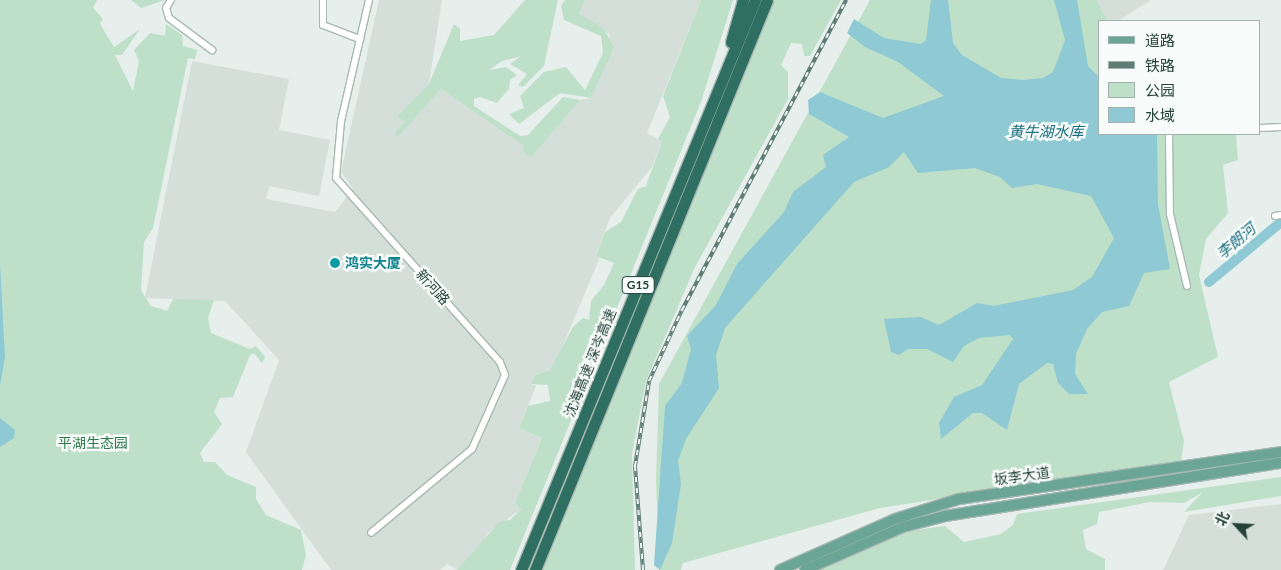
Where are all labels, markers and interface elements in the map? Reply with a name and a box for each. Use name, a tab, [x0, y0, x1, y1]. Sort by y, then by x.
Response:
legend	[1098, 20, 1261, 135]
text: 道路	[1145, 31, 1175, 49]
text: 铁路	[1145, 56, 1175, 74]
text: 公园	[1145, 81, 1175, 99]
text: 水域	[1145, 106, 1175, 124]
water label: 黄牛湖水库	[1009, 123, 1083, 141]
water label: 李朗河	[1213, 220, 1259, 262]
place label: 鸿实大厦	[345, 255, 401, 271]
marker: 鸿实大厦	[329, 257, 341, 269]
street label: 新河路	[413, 266, 453, 308]
road number: G15	[620, 276, 656, 294]
street label: 沈海高速 深岑高速	[561, 306, 619, 420]
park label: 平湖生态园	[58, 435, 128, 451]
street label: 坂李大道	[993, 464, 1051, 488]
north arrow	[1211, 500, 1261, 550]
text: 北	[1211, 509, 1233, 528]

